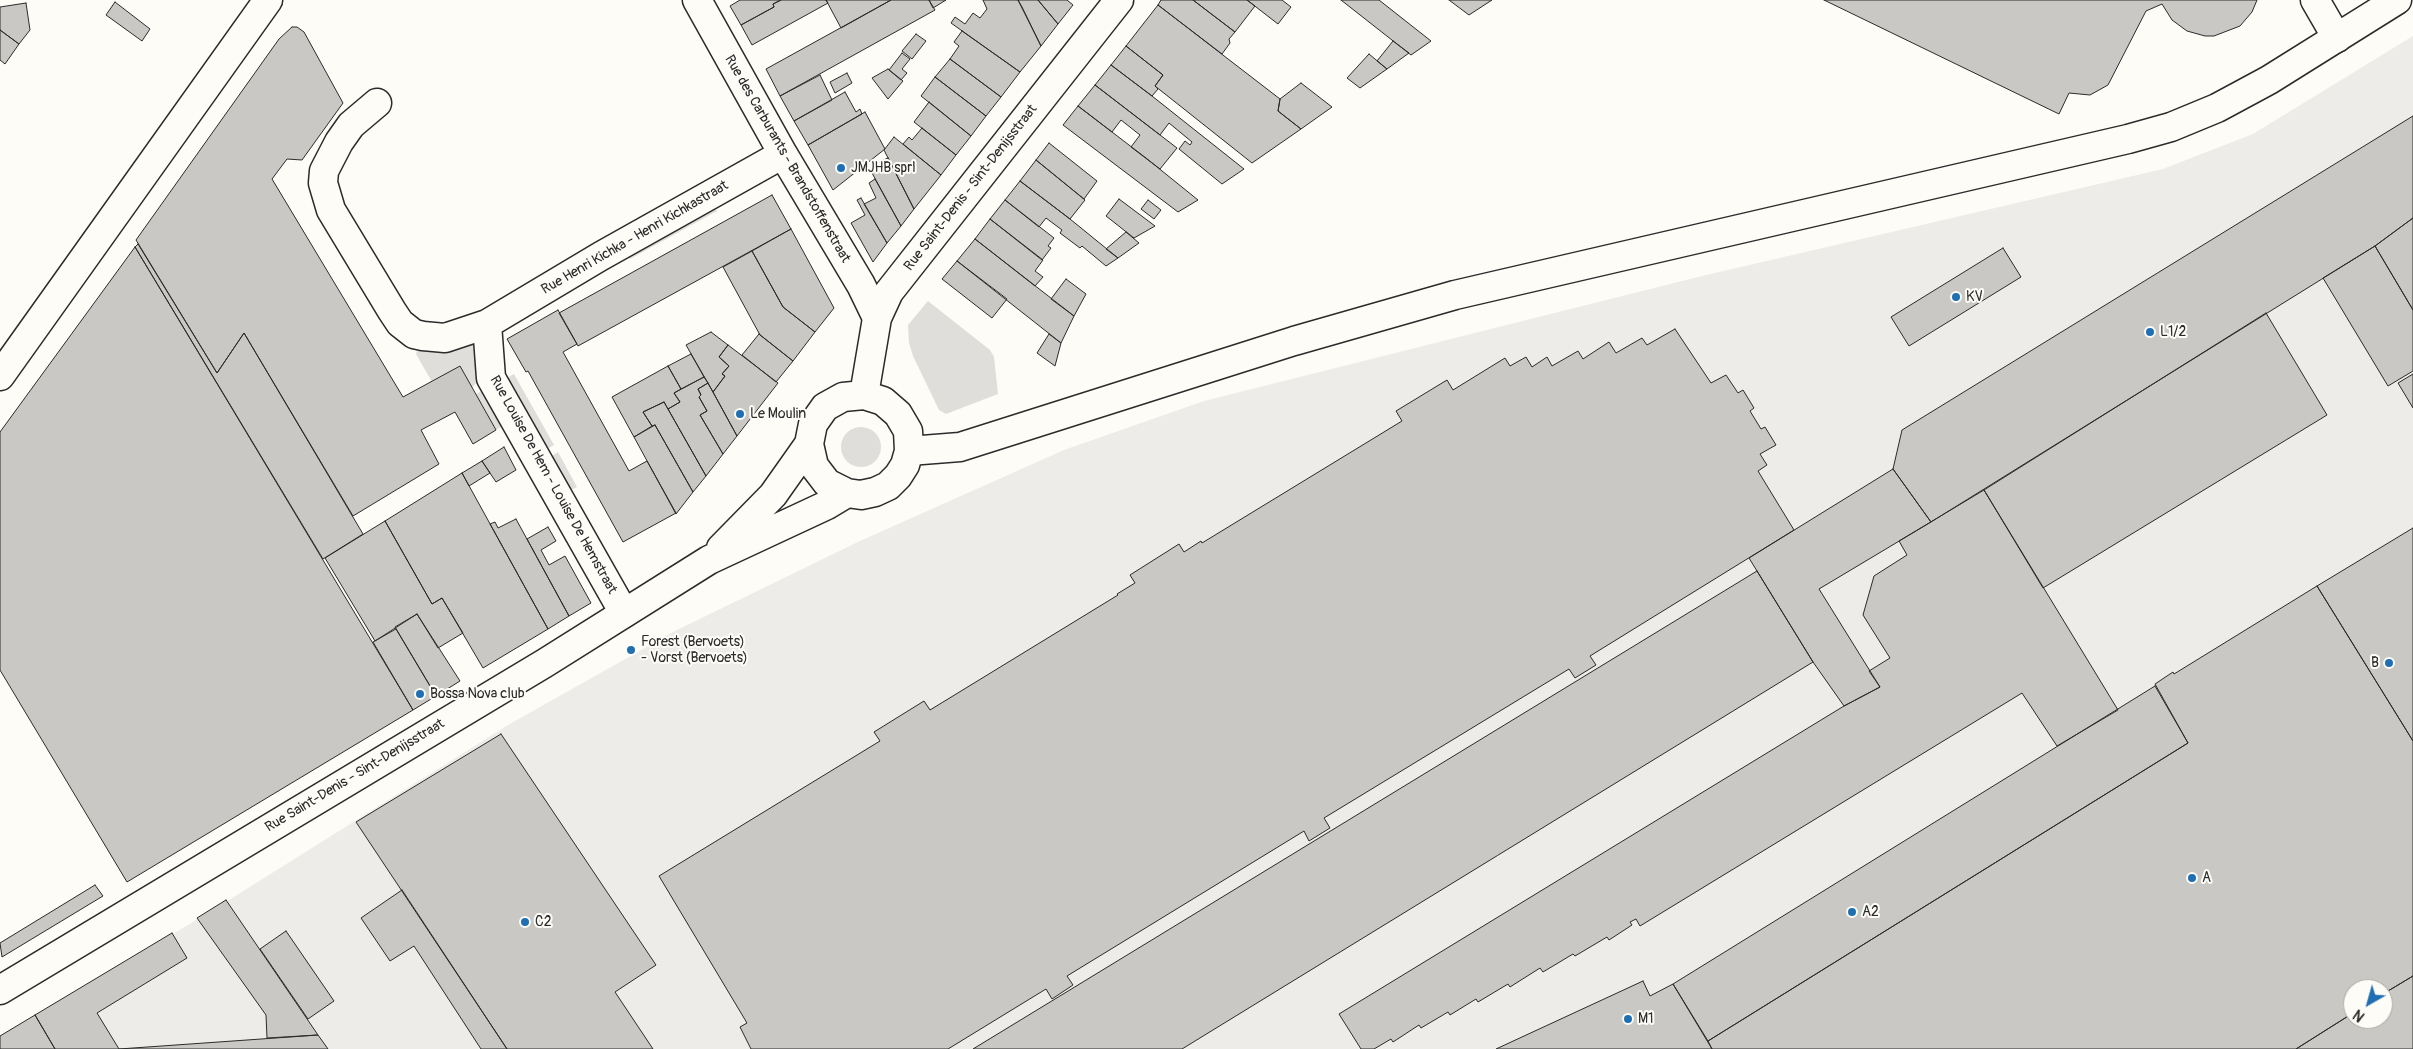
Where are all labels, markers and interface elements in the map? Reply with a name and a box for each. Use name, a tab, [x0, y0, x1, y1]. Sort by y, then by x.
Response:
street label: Rue des Carburants - Brandstoffenstraat	[720, 52, 854, 266]
street label: Rue Saint-Denis - Sint-Denijsstraat	[901, 102, 1041, 274]
place label: JMJHB sprl	[851, 160, 916, 176]
marker: JMJHB sprl	[835, 162, 847, 174]
street label: Rue Henri Kichka - Henri Kichkastraat	[539, 177, 731, 299]
place label: KV	[1966, 289, 1983, 305]
marker: KV	[1950, 291, 1962, 303]
place label: L1/2	[2160, 324, 2186, 340]
marker: L1/2	[2144, 326, 2156, 338]
street label: Rue Louise De Hem - Louise De Hemstraat	[486, 373, 620, 597]
place label: Le Moulin	[750, 406, 806, 422]
marker: Le Moulin	[734, 408, 746, 420]
place label: Forest (Bervoets) - Vorst (Bervoets)	[641, 634, 748, 666]
marker: Forest (Bervoets) - Vorst (Bervoets)	[625, 644, 637, 656]
place label: B	[2371, 655, 2379, 671]
marker: B	[2383, 657, 2395, 669]
place label: Bossa Nova club	[430, 686, 525, 702]
marker: Bossa Nova club	[414, 688, 426, 700]
street label: Rue Saint-Denis - Sint-Denijsstraat	[262, 716, 448, 836]
place label: A	[2202, 870, 2211, 886]
marker: A	[2186, 872, 2198, 884]
place label: A2	[1862, 904, 1879, 920]
marker: A2	[1846, 906, 1858, 918]
place label: C2	[535, 914, 551, 930]
marker: C2	[519, 916, 531, 928]
north arrow	[2343, 979, 2393, 1029]
text: N	[2350, 1006, 2368, 1025]
place label: M1	[1638, 1011, 1654, 1027]
marker: M1	[1622, 1013, 1634, 1025]

